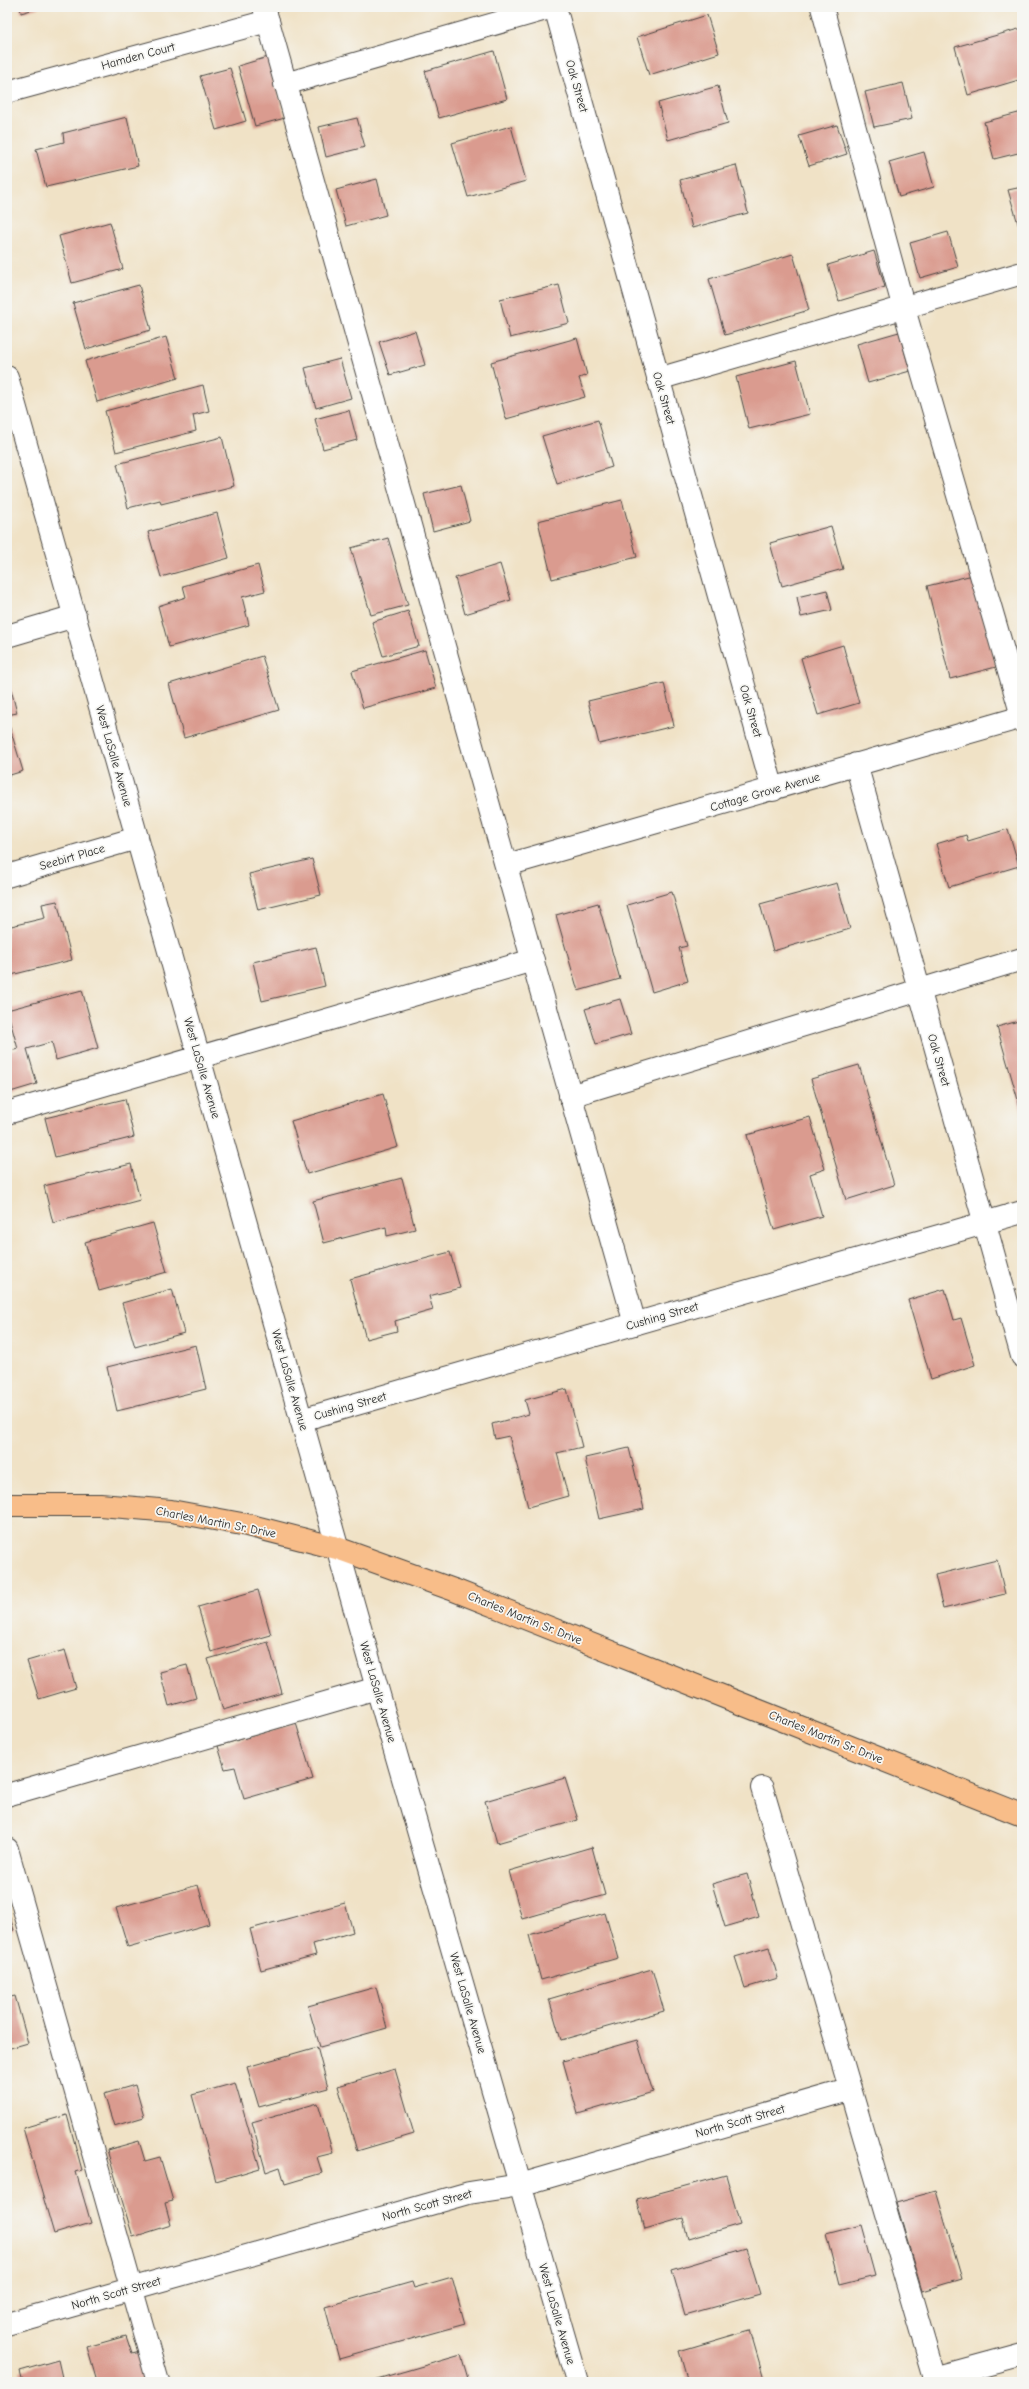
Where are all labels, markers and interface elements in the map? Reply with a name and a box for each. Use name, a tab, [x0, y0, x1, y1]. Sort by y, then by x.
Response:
street label: Hamden Court	[100, 39, 177, 73]
street label: Oak Street	[563, 58, 591, 114]
street label: Oak Street	[650, 370, 678, 426]
street label: Oak Street	[737, 683, 765, 739]
street label: West LaSalle Avenue	[93, 704, 135, 808]
street label: Cottage Grove Avenue	[709, 770, 821, 814]
street label: Seebirt Place	[38, 841, 106, 873]
street label: West LaSalle Avenue	[181, 1016, 223, 1120]
street label: Oak Street	[925, 1032, 953, 1088]
street label: Cushing Street	[624, 1299, 700, 1333]
street label: West LaSalle Avenue	[269, 1328, 311, 1432]
street label: Cushing Street	[312, 1389, 388, 1423]
street label: Charles Martin Sr. Drive	[155, 1503, 277, 1541]
street label: Charles Martin Sr. Drive	[466, 1589, 584, 1647]
street label: West LaSalle Avenue	[357, 1640, 399, 1744]
street label: Charles Martin Sr. Drive	[767, 1708, 885, 1766]
street label: West LaSalle Avenue	[447, 1951, 489, 2055]
street label: North Scott Street	[694, 2101, 787, 2140]
street label: North Scott Street	[381, 2186, 474, 2224]
street label: West LaSalle Avenue	[536, 2262, 578, 2366]
street label: North Scott Street	[70, 2273, 163, 2312]

